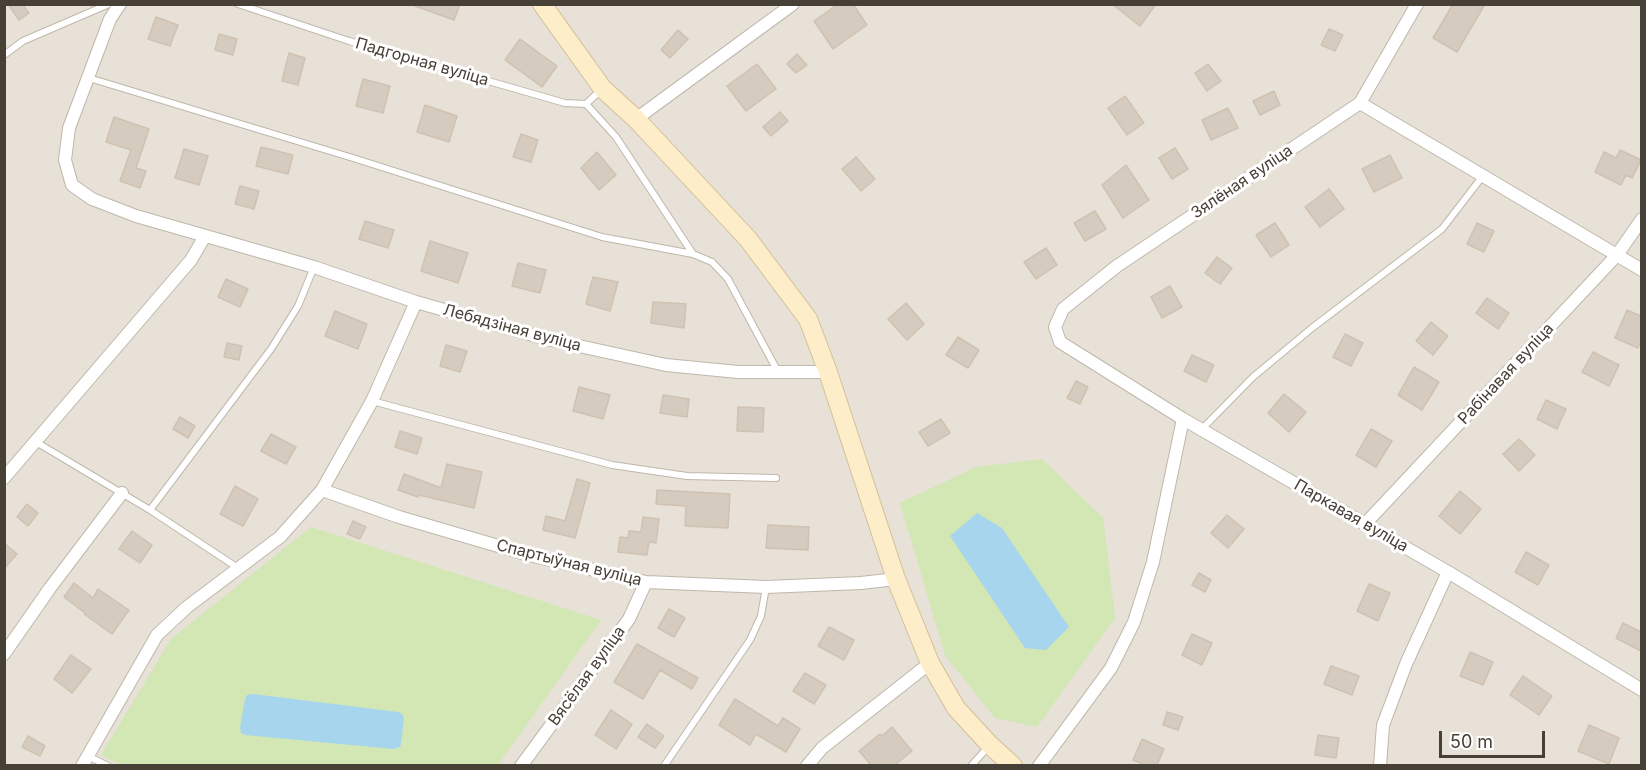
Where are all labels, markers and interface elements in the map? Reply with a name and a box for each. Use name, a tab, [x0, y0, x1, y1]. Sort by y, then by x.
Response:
street label: Падгорная вуліца	[353, 34, 491, 90]
street label: Зялёная вуліца	[1188, 141, 1296, 223]
street label: Лебядзіная вуліца	[441, 300, 583, 356]
street label: Рабінавая вуліца	[1454, 319, 1558, 429]
street label: Паркавая вуліца	[1290, 476, 1412, 556]
street label: Спартыўная вуліца	[494, 536, 644, 590]
street label: Вясёлая вуліца	[544, 623, 630, 729]
scale bar	[1442, 719, 1548, 757]
text: 50 m	[1450, 731, 1493, 752]

